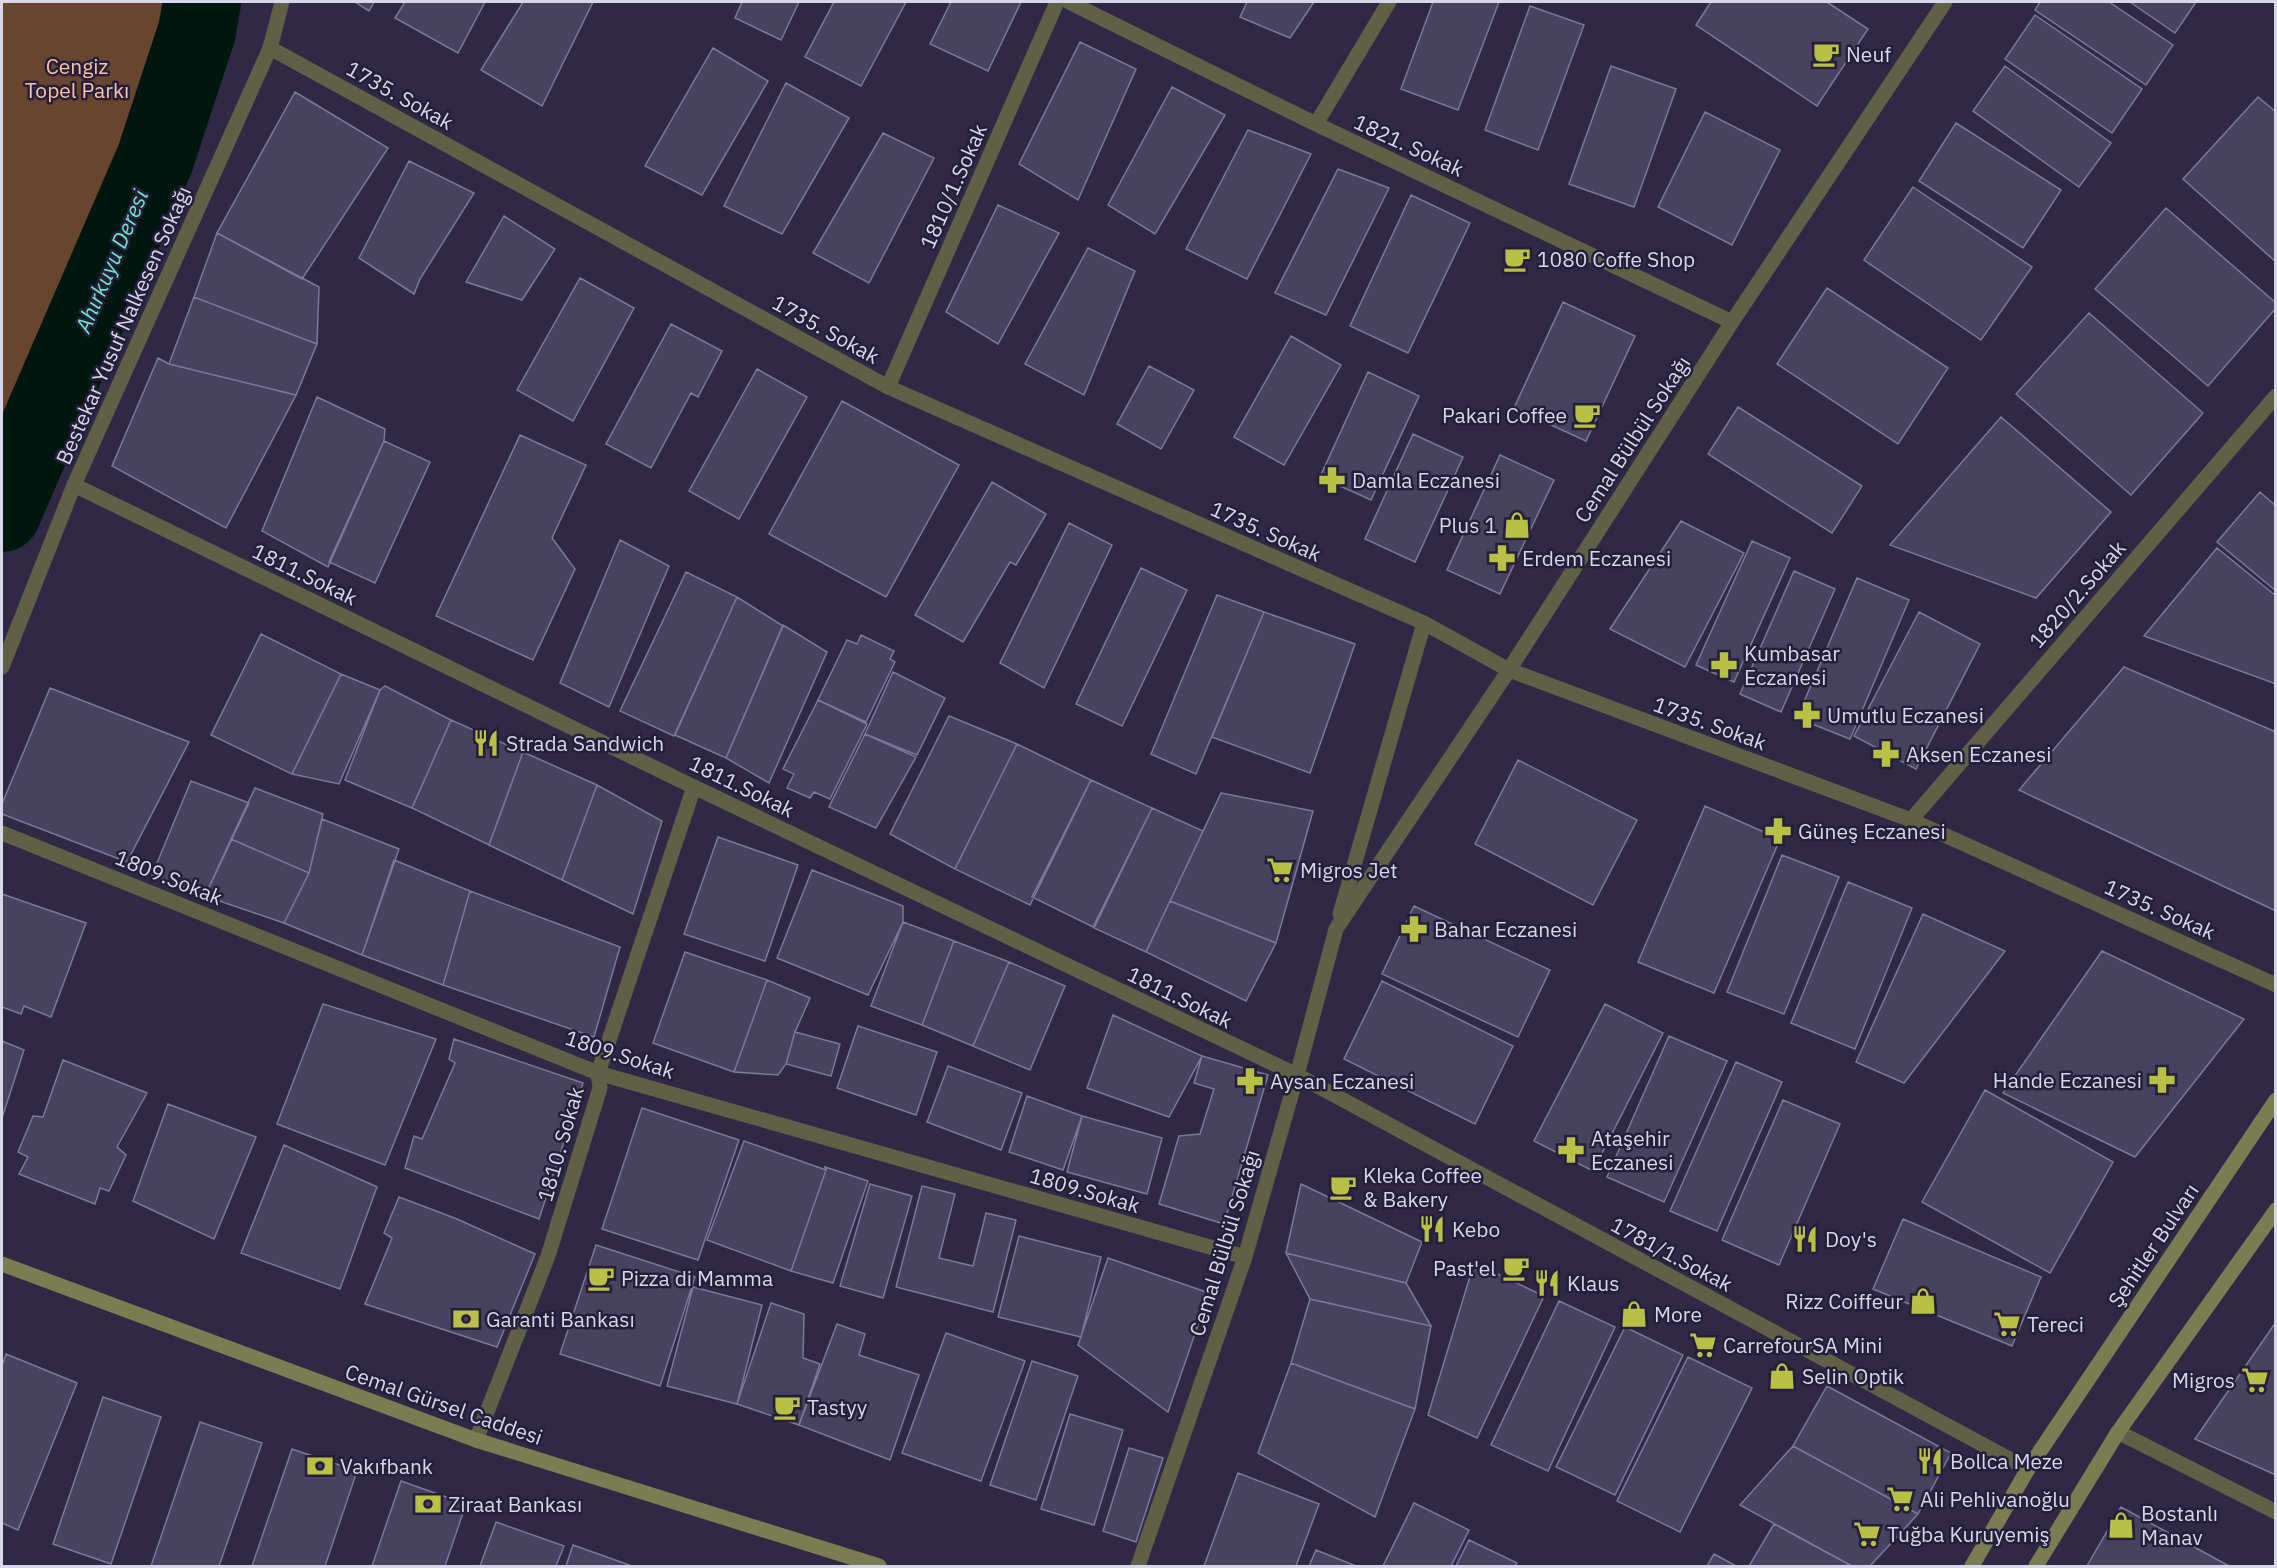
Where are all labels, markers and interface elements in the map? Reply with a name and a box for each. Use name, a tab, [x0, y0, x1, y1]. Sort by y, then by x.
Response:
cafe icon: Neuf	[1811, 39, 1841, 69]
place label: Neuf	[1846, 40, 1891, 68]
park label: Cengiz Topel Parkı	[25, 52, 129, 104]
street label: 1735. Sokak	[341, 54, 459, 136]
street label: 1821. Sokak	[1349, 107, 1469, 183]
street label: 1810/1.Sokak	[913, 119, 993, 253]
street label: Bestekar Yusuf Nalkesen Sokağı	[49, 181, 197, 469]
water label: Ahırkuyu Deresi	[67, 185, 154, 338]
cafe icon: 1080 Coffe Shop	[1502, 244, 1532, 274]
place label: 1080 Coffe Shop	[1537, 245, 1695, 273]
street label: 1735. Sokak	[767, 288, 885, 370]
street label: Cemal Bülbül Sokağı	[1568, 350, 1696, 528]
cafe icon: Pakari Coffee	[1572, 400, 1602, 430]
place label: Pakari Coffee	[1442, 401, 1567, 429]
pharmacy icon: Damla Eczanesi	[1317, 465, 1347, 495]
place label: Damla Eczanesi	[1352, 466, 1500, 494]
street label: 1735. Sokak	[1206, 494, 1326, 568]
shop icon: Plus 1	[1502, 510, 1532, 540]
place label: Plus 1	[1439, 511, 1497, 539]
street label: 1820/2.Sokak	[2022, 534, 2132, 654]
street label: 1811.Sokak	[248, 537, 362, 611]
pharmacy icon: Erdem Eczanesi	[1487, 543, 1517, 573]
place label: Erdem Eczanesi	[1522, 544, 1671, 572]
place label: Kumbasar Eczanesi	[1744, 639, 1840, 691]
pharmacy icon: Kumbasar Eczanesi	[1709, 650, 1739, 680]
street label: 1735. Sokak	[1650, 690, 1770, 756]
pharmacy icon: Umutlu Eczanesi	[1792, 700, 1822, 730]
place label: Umutlu Eczanesi	[1827, 701, 1984, 729]
restaurant icon: Strada Sandwich	[471, 728, 501, 758]
place label: Strada Sandwich	[506, 729, 664, 757]
pharmacy icon: Aksen Eczanesi	[1871, 739, 1901, 769]
place label: Aksen Eczanesi	[1906, 740, 2051, 768]
street label: 1811.Sokak	[685, 749, 799, 823]
pharmacy icon: Güneş Eczanesi	[1763, 816, 1793, 846]
place label: Güneş Eczanesi	[1798, 817, 1946, 845]
street label: 1809.Sokak	[111, 843, 227, 911]
supermarket icon: Migros Jet	[1265, 855, 1295, 885]
place label: Migros Jet	[1300, 856, 1398, 884]
street label: 1735. Sokak	[2100, 872, 2220, 946]
pharmacy icon: Bahar Eczanesi	[1399, 914, 1429, 944]
place label: Bahar Eczanesi	[1434, 915, 1577, 943]
street label: 1811.Sokak	[1123, 960, 1237, 1034]
street label: 1809.Sokak	[562, 1023, 678, 1085]
pharmacy icon: Hande Eczanesi	[2147, 1065, 2177, 1095]
pharmacy icon: Aysan Eczanesi	[1235, 1066, 1265, 1096]
place label: Hande Eczanesi	[1993, 1066, 2142, 1094]
place label: Aysan Eczanesi	[1270, 1067, 1414, 1095]
street label: 1810. Sokak	[530, 1083, 590, 1205]
place label: Ataşehir Eczanesi	[1591, 1124, 1674, 1176]
pharmacy icon: Ataşehir Eczanesi	[1556, 1135, 1586, 1165]
street label: Cemal Bülbül Sokağı	[1182, 1146, 1266, 1340]
street label: 1809.Sokak	[1027, 1161, 1143, 1219]
place label: Kleka Coffee & Bakery	[1363, 1161, 1482, 1213]
cafe icon: Kleka Coffee & Bakery	[1328, 1172, 1358, 1202]
street label: Şehitler Bulvarı	[2101, 1178, 2205, 1312]
street label: 1781/1.Sokak	[1606, 1210, 1738, 1298]
restaurant icon: Kebo	[1417, 1214, 1447, 1244]
place label: Kebo	[1452, 1215, 1500, 1243]
restaurant icon: Doy's	[1790, 1224, 1820, 1254]
place label: Doy's	[1825, 1225, 1877, 1253]
cafe icon: Past'el	[1501, 1253, 1531, 1283]
place label: Past'el	[1433, 1254, 1496, 1282]
cafe icon: Pizza di Mamma	[586, 1263, 616, 1293]
place label: Pizza di Mamma	[621, 1264, 773, 1292]
restaurant icon: Klaus	[1532, 1268, 1562, 1298]
place label: Klaus	[1567, 1269, 1619, 1297]
shop icon: Rizz Coiffeur	[1908, 1286, 1938, 1316]
place label: Rizz Coiffeur	[1785, 1287, 1903, 1315]
shop icon: More	[1619, 1299, 1649, 1329]
place label: More	[1654, 1300, 1702, 1328]
bank icon: Garanti Bankası	[451, 1304, 481, 1334]
place label: Garanti Bankası	[486, 1305, 635, 1333]
supermarket icon: Tereci	[1992, 1309, 2022, 1339]
place label: Tereci	[2027, 1310, 2084, 1338]
supermarket icon: CarrefourSA Mini	[1688, 1330, 1718, 1360]
place label: CarrefourSA Mini	[1723, 1331, 1882, 1359]
street label: Cemal Gürsel Caddesi	[342, 1357, 546, 1451]
shop icon: Selin Optik	[1767, 1361, 1797, 1391]
place label: Selin Optik	[1802, 1362, 1904, 1390]
supermarket icon: Migros	[2240, 1365, 2270, 1395]
place label: Migros	[2172, 1366, 2235, 1394]
cafe icon: Tastyy	[772, 1392, 802, 1422]
place label: Tastyy	[807, 1393, 868, 1421]
restaurant icon: Bollca Meze	[1915, 1446, 1945, 1476]
place label: Bollca Meze	[1950, 1447, 2063, 1475]
bank icon: Vakıfbank	[305, 1451, 335, 1481]
place label: Vakıfbank	[340, 1452, 433, 1480]
supermarket icon: Ali Pehlivanoğlu	[1885, 1484, 1915, 1514]
place label: Ali Pehlivanoğlu	[1920, 1485, 2070, 1513]
bank icon: Ziraat Bankası	[413, 1489, 443, 1519]
place label: Ziraat Bankası	[448, 1490, 582, 1518]
place label: Bostanlı Manav	[2141, 1499, 2218, 1551]
shop icon: Bostanlı Manav	[2106, 1510, 2136, 1540]
supermarket icon: Tuğba Kuruyemiş	[1852, 1519, 1882, 1549]
place label: Tuğba Kuruyemiş	[1887, 1520, 2050, 1548]

